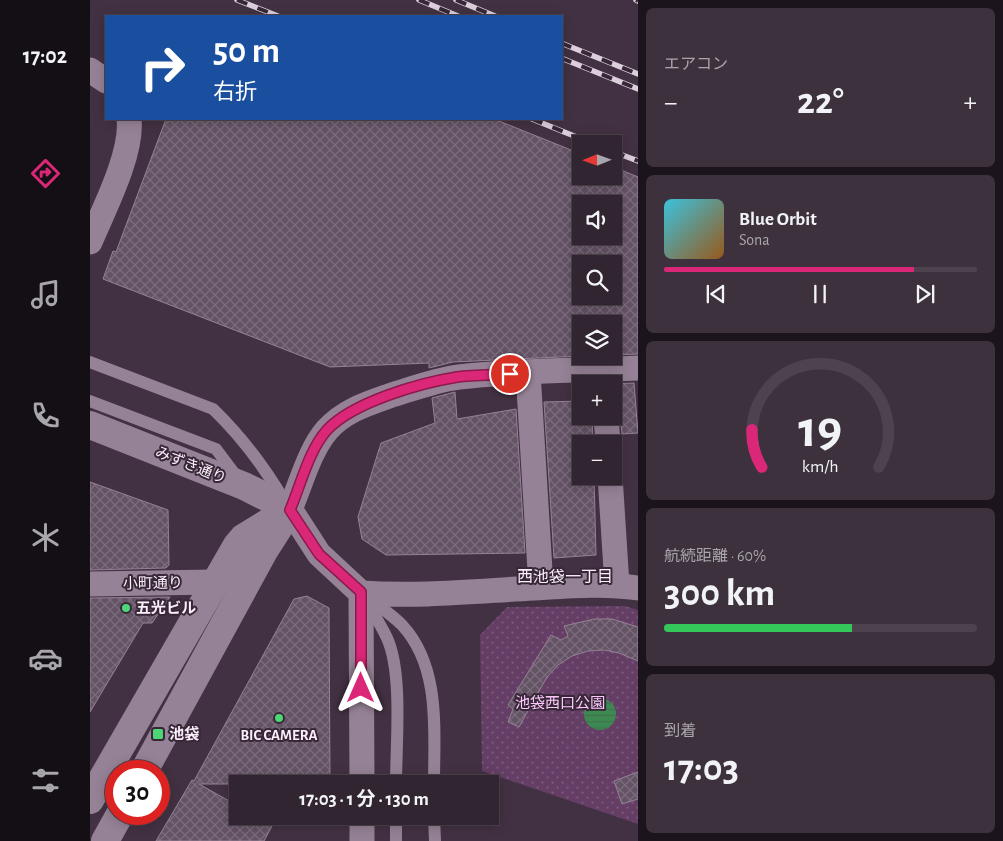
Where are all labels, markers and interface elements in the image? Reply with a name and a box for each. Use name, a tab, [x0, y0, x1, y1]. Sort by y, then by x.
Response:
text: 50 m	[213, 34, 280, 69]
icon: right	[130, 35, 195, 100]
text: 17:02	[23, 45, 67, 67]
text: エアコン	[664, 56, 728, 72]
text: 右折	[213, 81, 257, 103]
text: 22°	[797, 83, 844, 121]
text: −	[664, 89, 677, 117]
text: +	[964, 89, 977, 117]
north arrow	[572, 135, 622, 185]
map controls	[572, 135, 622, 485]
icon: directions	[28, 156, 63, 191]
button: sound	[572, 195, 622, 245]
text: Blue Orbit	[739, 210, 817, 229]
text: Sona	[739, 232, 770, 248]
button: search	[572, 255, 622, 305]
icon: music	[28, 277, 63, 312]
icon: previous	[702, 280, 730, 308]
icon: pause	[806, 280, 834, 308]
icon: next	[911, 280, 939, 308]
button: layers	[572, 315, 622, 365]
pin	[489, 353, 531, 395]
icon: arrive	[496, 360, 524, 388]
button: +	[572, 375, 622, 425]
icon: phone	[28, 398, 63, 433]
text: 19	[799, 404, 842, 456]
button: −	[572, 435, 622, 485]
street label: みずき通り	[153, 444, 229, 486]
text: km/h	[802, 458, 839, 476]
icon: climate	[28, 520, 63, 555]
text: 航続距離 · 60%	[664, 548, 766, 564]
district label: 西池袋一丁目	[517, 568, 613, 585]
street label: 小町通り	[123, 574, 183, 592]
text: 300 km	[664, 575, 775, 613]
place label: 五光ビル	[136, 600, 196, 616]
marker: 五光ビル	[120, 602, 132, 614]
icon: car	[28, 641, 63, 676]
position arrow	[334, 661, 386, 713]
park label: 池袋西口公園	[515, 694, 605, 711]
marker: BIC CAMERA	[273, 712, 285, 724]
text: 到着	[664, 723, 696, 739]
place label: 池袋	[169, 725, 199, 742]
marker: 池袋	[151, 727, 165, 741]
place label: BIC CAMERA	[240, 728, 318, 743]
text: 17:03	[664, 750, 739, 788]
speed limit sign: 30	[105, 760, 170, 825]
icon: filters	[28, 763, 63, 798]
text: 17:03 · 1 分 · 130 m	[299, 790, 429, 809]

